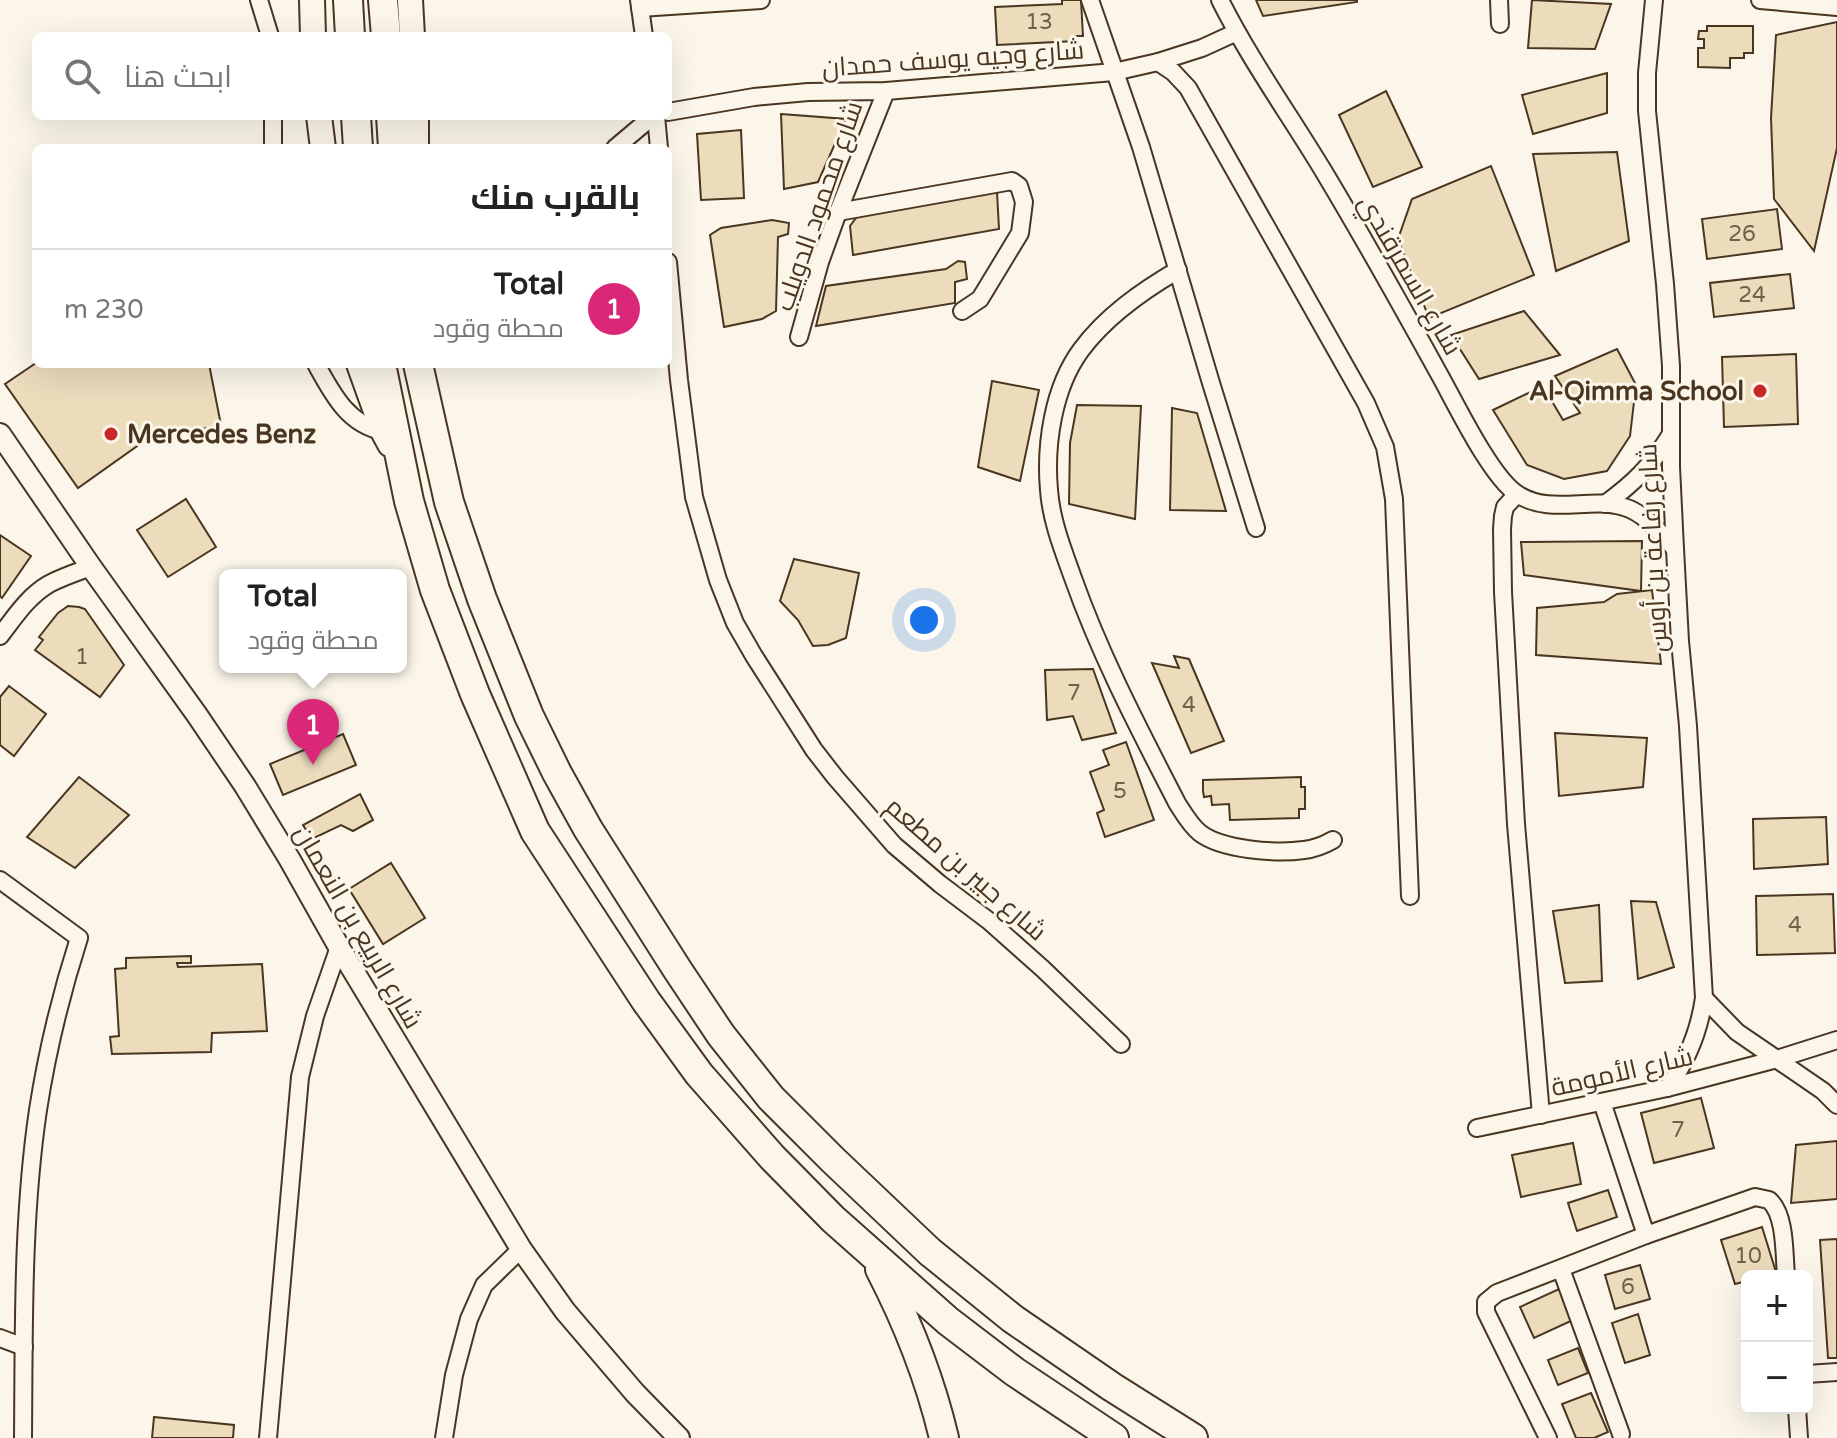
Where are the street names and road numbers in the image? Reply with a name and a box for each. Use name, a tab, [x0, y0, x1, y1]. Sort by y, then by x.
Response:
street label: شارع وجيه يوسف حمدان	[821, 34, 1085, 85]
street label: شارع محمود الدويلب	[769, 97, 870, 315]
street label: شارع السمرقندي	[1348, 189, 1468, 363]
street label: شارع رفاعة بن أوس	[1630, 443, 1675, 653]
street label: شارع جبير بن مطعم	[878, 791, 1053, 949]
street label: شارع الربيع بن النعمان	[286, 820, 429, 1035]
street label: شارع الأمومة	[1548, 1041, 1696, 1104]

